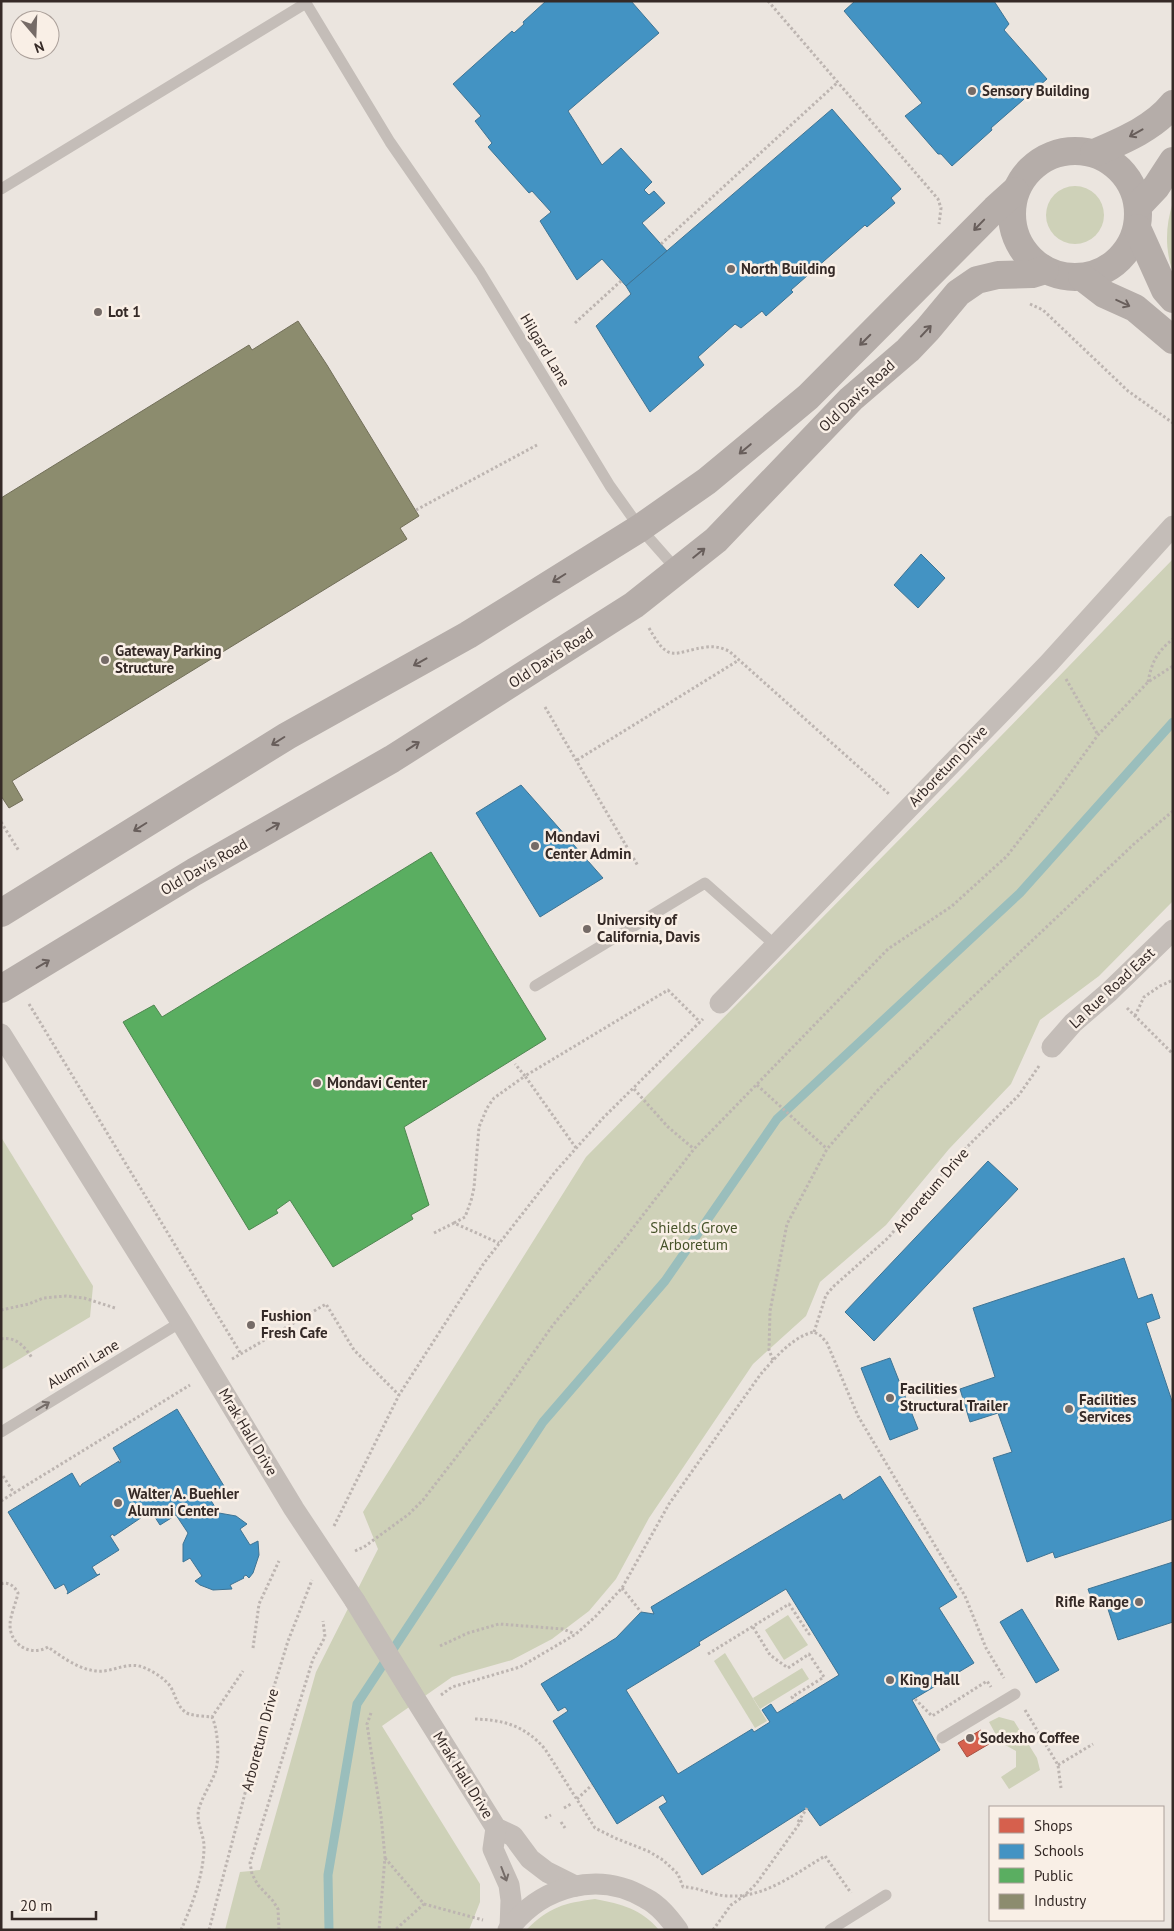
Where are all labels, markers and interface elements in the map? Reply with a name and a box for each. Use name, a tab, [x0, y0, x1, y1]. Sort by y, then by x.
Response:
north arrow	[10, 10, 60, 60]
text: N	[32, 37, 47, 57]
place label: Sensory Building	[982, 81, 1090, 100]
marker: Sensory Building	[966, 85, 978, 97]
one-way arrow	[1130, 128, 1144, 138]
one-way arrow	[973, 218, 985, 231]
place label: North Building	[741, 259, 836, 278]
marker: North Building	[725, 263, 737, 275]
one-way arrow	[1115, 298, 1130, 308]
place label: Lot 1	[108, 302, 141, 321]
marker: Lot 1	[92, 306, 104, 318]
street label: Hilgard Lane	[516, 310, 575, 390]
one-way arrow	[920, 325, 932, 338]
one-way arrow	[859, 334, 871, 346]
street label: Old Davis Road	[815, 356, 899, 436]
one-way arrow	[739, 444, 752, 455]
one-way arrow	[693, 547, 706, 559]
one-way arrow	[553, 574, 567, 584]
street label: Old Davis Road	[505, 623, 597, 692]
place label: Gateway Parking Structure	[115, 641, 221, 677]
marker: Gateway Parking Structure	[99, 654, 111, 666]
one-way arrow	[413, 657, 428, 667]
street label: Arboretum Drive	[904, 721, 991, 810]
one-way arrow	[272, 736, 286, 746]
one-way arrow	[406, 741, 420, 751]
one-way arrow	[134, 822, 148, 832]
one-way arrow	[265, 822, 280, 832]
place label: Mondavi Center Admin	[545, 827, 631, 863]
street label: Old Davis Road	[157, 834, 251, 899]
marker: Mondavi Center Admin	[529, 840, 541, 852]
place label: University of California, Davis	[597, 910, 700, 946]
marker: University of California, Davis	[581, 923, 593, 935]
street label: La Rue Road East	[1065, 943, 1158, 1032]
one-way arrow	[35, 958, 49, 968]
place label: Mondavi Center	[327, 1073, 428, 1092]
marker: Mondavi Center	[311, 1077, 323, 1089]
street label: Arboretum Drive	[889, 1144, 972, 1236]
park label: Shields Grove Arboretum	[650, 1218, 738, 1254]
place label: Fushion Fresh Cafe	[261, 1306, 328, 1342]
marker: Fushion Fresh Cafe	[245, 1319, 257, 1331]
street label: Alumni Lane	[43, 1335, 122, 1392]
place label: Facilities Structural Trailer	[900, 1379, 1008, 1415]
street label: Mrak Hall Drive	[215, 1384, 282, 1479]
place label: Facilities Services	[1079, 1390, 1136, 1426]
marker: Facilities Structural Trailer	[884, 1392, 896, 1404]
one-way arrow	[35, 1401, 49, 1411]
marker: Facilities Services	[1063, 1403, 1075, 1415]
place label: Walter A. Buehler Alumni Center	[128, 1484, 240, 1520]
marker: Walter A. Buehler Alumni Center	[112, 1497, 124, 1509]
place label: Rifle Range	[1055, 1592, 1129, 1611]
marker: Rifle Range	[1133, 1596, 1145, 1608]
place label: King Hall	[900, 1670, 960, 1689]
marker: King Hall	[884, 1674, 896, 1686]
street label: Arboretum Drive	[237, 1686, 282, 1793]
street label: Mrak Hall Drive	[429, 1728, 498, 1822]
place label: Sodexho Coffee	[980, 1728, 1080, 1747]
marker: Sodexho Coffee	[964, 1732, 976, 1744]
legend	[989, 1806, 1164, 1921]
text: Shops	[1034, 1816, 1073, 1835]
text: Schools	[1034, 1841, 1084, 1860]
text: Public	[1034, 1866, 1073, 1885]
one-way arrow	[501, 1867, 510, 1882]
scale bar	[12, 1888, 96, 1920]
text: Industry	[1034, 1891, 1086, 1910]
text: 20 m	[20, 1896, 53, 1915]

